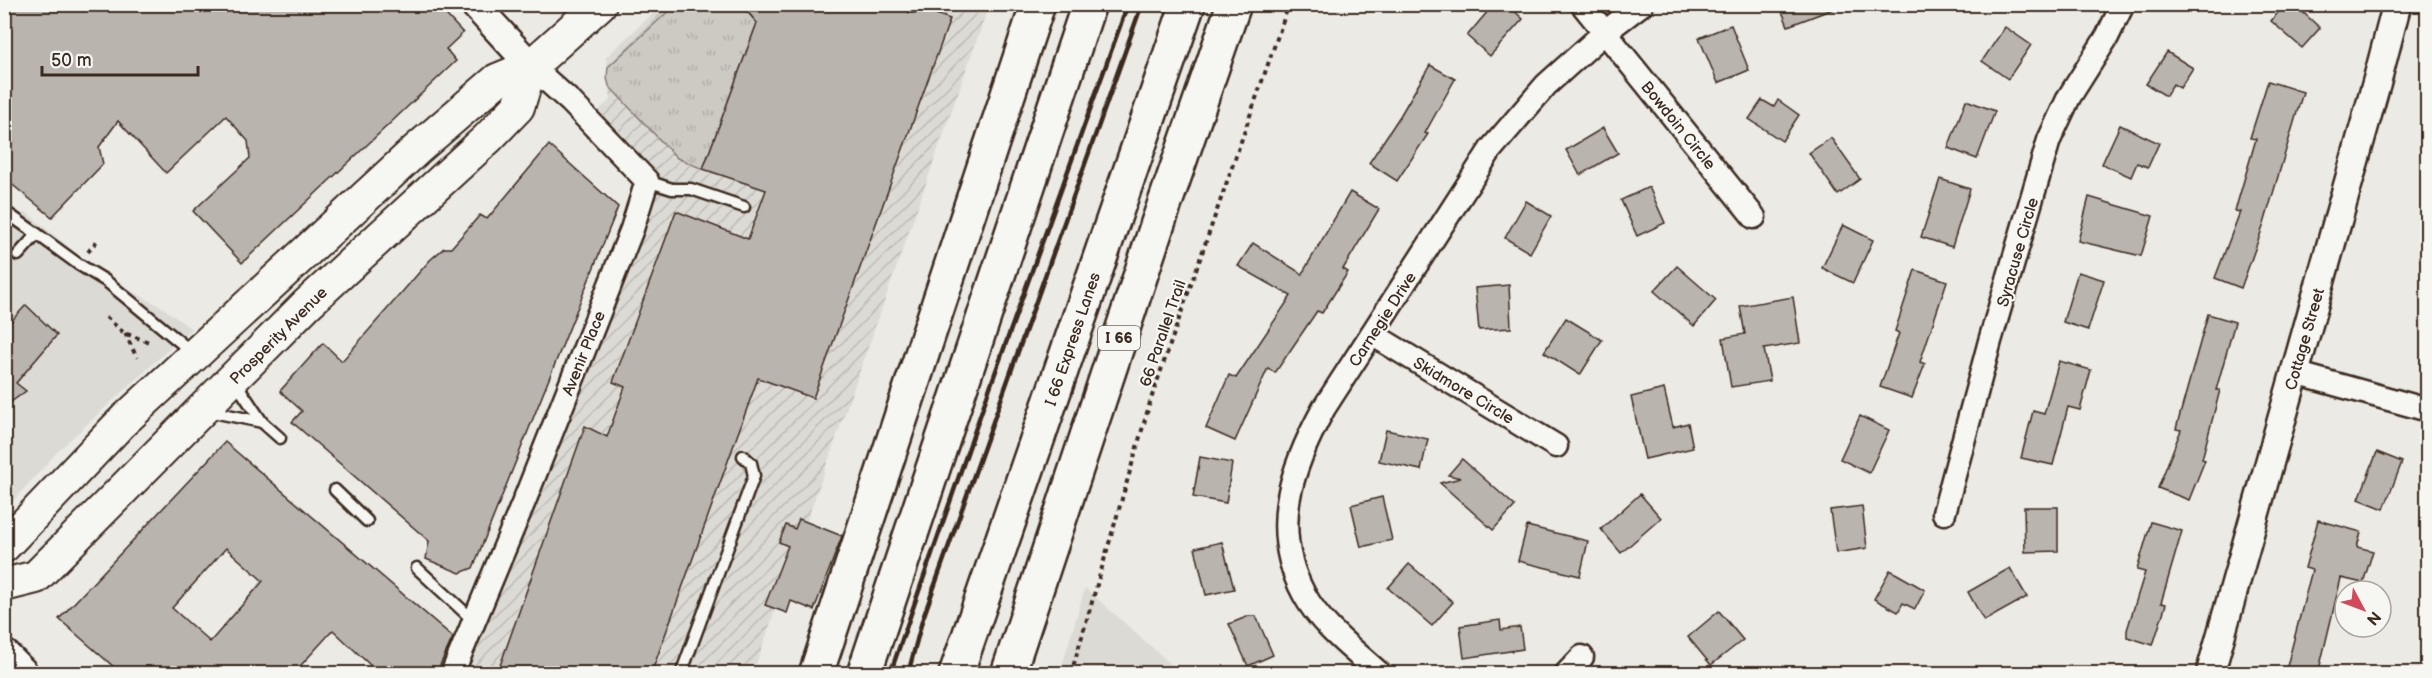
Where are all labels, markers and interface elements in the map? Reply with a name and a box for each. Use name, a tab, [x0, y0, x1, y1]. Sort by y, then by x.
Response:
scale bar	[42, 39, 198, 77]
text: 50 m	[51, 50, 92, 71]
street label: Bowdoin Circle	[1636, 78, 1720, 174]
street label: Syracuse Circle	[1994, 195, 2043, 309]
street label: Carnegie Drive	[1346, 268, 1421, 371]
street label: I 66 Express Lanes	[1042, 270, 1105, 409]
street label: 66 Parallel Trail	[1136, 278, 1191, 389]
street label: Prosperity Avenue	[226, 283, 332, 389]
street label: Cottage Street	[2282, 286, 2329, 393]
street label: Avenir Place	[559, 308, 610, 399]
road number: I 66	[1098, 326, 1140, 350]
street label: Skidmore Circle	[1409, 354, 1517, 429]
north arrow	[2333, 579, 2393, 639]
text: N	[2362, 607, 2384, 629]

